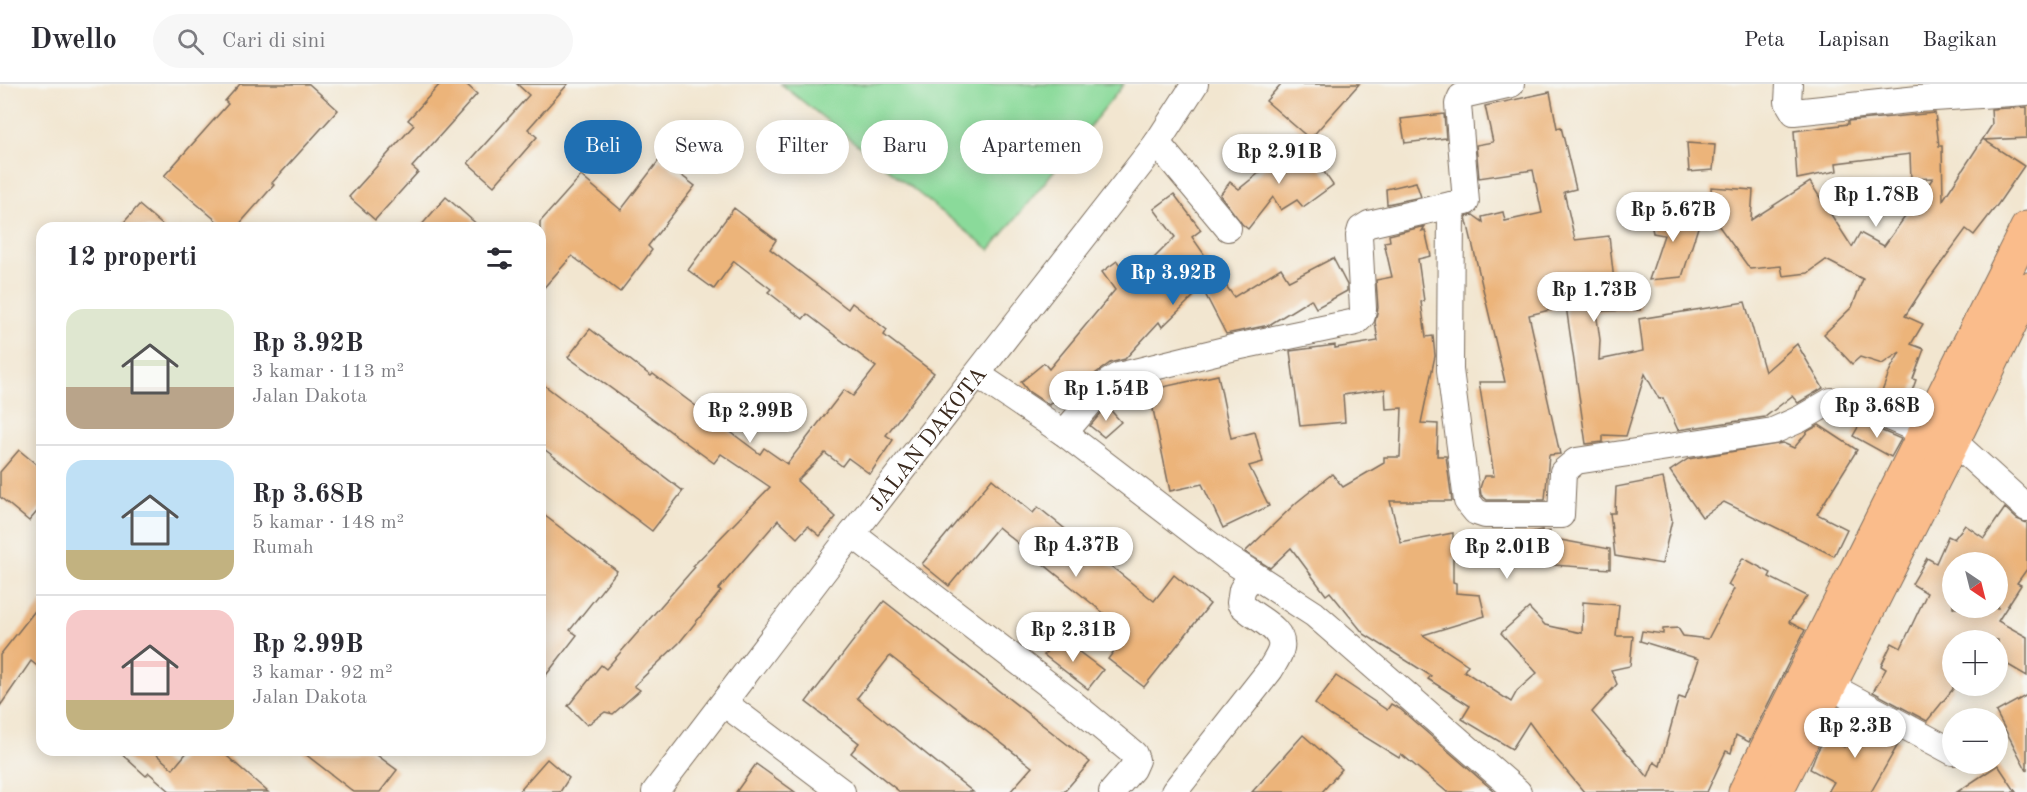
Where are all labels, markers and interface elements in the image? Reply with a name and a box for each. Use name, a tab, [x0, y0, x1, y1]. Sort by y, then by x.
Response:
search box	[153, 14, 573, 68]
icon: search	[174, 25, 207, 58]
text: Dwello	[30, 27, 117, 55]
text: Cari di sini	[222, 30, 325, 52]
text: Peta	[1744, 30, 1785, 51]
text: Lapisan	[1818, 30, 1889, 51]
text: Bagikan	[1922, 30, 1997, 51]
chip: Beli	[564, 120, 642, 174]
chip: Sewa	[654, 120, 744, 174]
chip: Filter	[756, 120, 849, 174]
chip: Baru	[861, 120, 948, 174]
chip: Apartemen	[960, 120, 1103, 174]
pin: Rp 2.91B	[1217, 134, 1341, 185]
text: Rp 2.91B	[1236, 143, 1322, 163]
pin: Rp 1.78B	[1814, 177, 1938, 228]
text: Rp 1.78B	[1833, 186, 1919, 206]
pin: Rp 5.67B	[1611, 192, 1735, 243]
text: Rp 5.67B	[1630, 201, 1716, 221]
icon: filters	[483, 242, 516, 275]
text: 12 properti	[66, 245, 197, 271]
pin: Rp 3.92B	[1111, 255, 1235, 306]
text: Rp 3.92B	[1130, 264, 1216, 284]
pin: Rp 1.73B	[1532, 272, 1656, 323]
text: Rp 1.73B	[1551, 281, 1637, 301]
text: Rp 3.92B	[252, 331, 363, 357]
icon: home	[114, 333, 186, 405]
text: 3 kamar · 113 m²	[252, 362, 404, 382]
street label: JALAN DAKOTA	[865, 363, 991, 516]
pin: Rp 1.54B	[1044, 371, 1168, 422]
text: Rp 1.54B	[1063, 380, 1149, 400]
text: Jalan Dakota	[252, 387, 367, 407]
pin: Rp 3.68B	[1815, 388, 1939, 439]
pin: Rp 2.99B	[688, 393, 812, 444]
text: Rp 3.68B	[1834, 397, 1920, 417]
text: Rp 2.99B	[707, 402, 793, 422]
text: Rp 3.68B	[252, 482, 363, 508]
icon: home	[114, 484, 186, 556]
text: 5 kamar · 148 m²	[252, 513, 404, 533]
pin: Rp 4.37B	[1014, 527, 1138, 578]
pin: Rp 2.01B	[1445, 529, 1569, 580]
text: Rp 4.37B	[1033, 536, 1119, 556]
text: Rumah	[252, 538, 314, 558]
text: Rp 2.01B	[1464, 538, 1550, 558]
north arrow	[1942, 552, 2008, 618]
map controls	[1942, 552, 2008, 774]
pin: Rp 2.31B	[1011, 612, 1135, 663]
text: Rp 2.31B	[1030, 621, 1116, 641]
button: +	[1942, 630, 2008, 696]
text: Rp 2.99B	[252, 632, 363, 658]
icon: home	[114, 634, 186, 706]
text: 3 kamar · 92 m²	[252, 663, 393, 683]
text: Jalan Dakota	[252, 688, 367, 708]
pin: Rp 2.3B	[1800, 708, 1910, 759]
button: −	[1942, 708, 2008, 774]
text: Rp 2.3B	[1818, 717, 1892, 737]

